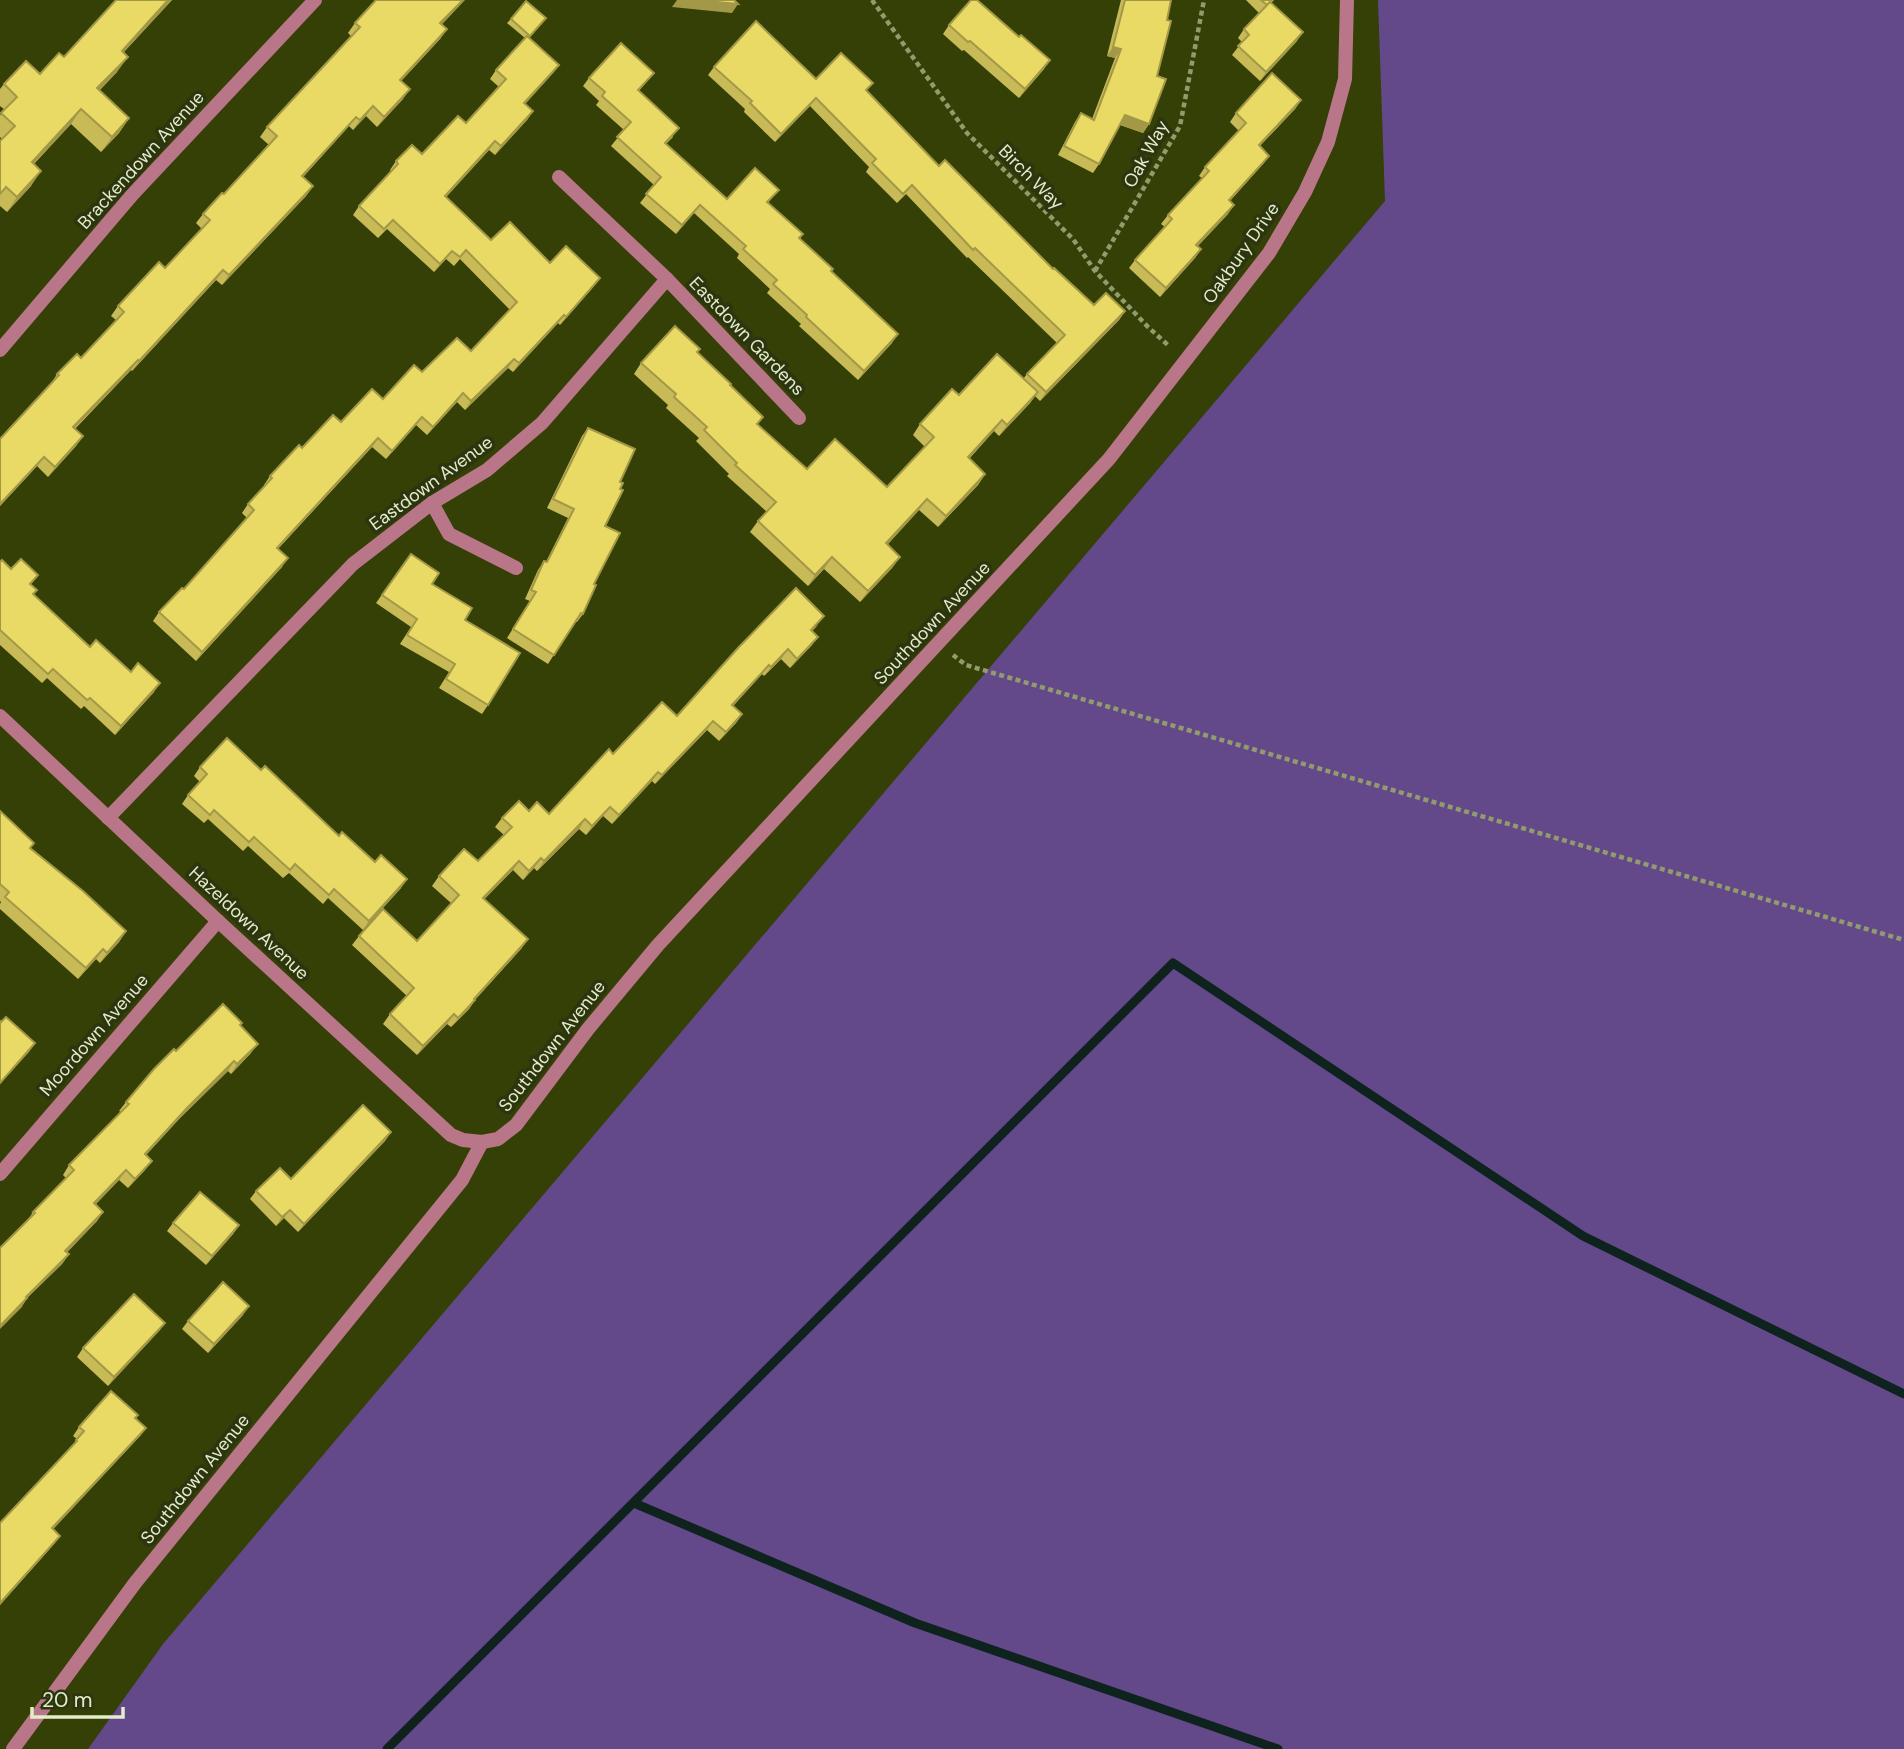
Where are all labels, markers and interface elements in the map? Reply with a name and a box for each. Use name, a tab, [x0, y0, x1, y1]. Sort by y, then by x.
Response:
street label: Brackendown Avenue	[72, 86, 210, 234]
street label: Oak Way	[1118, 116, 1174, 192]
street label: Birch Way	[993, 139, 1069, 215]
street label: Oakbury Drive	[1197, 198, 1285, 308]
street label: Eastdown Gardens	[684, 271, 810, 401]
street label: Eastdown Avenue	[364, 430, 498, 536]
street label: Southdown Avenue	[868, 556, 996, 690]
street label: Hazeldown Avenue	[184, 861, 314, 985]
street label: Moordown Avenue	[34, 969, 154, 1101]
street label: Southdown Avenue	[493, 975, 611, 1117]
street label: Southdown Avenue	[135, 1409, 255, 1549]
scale bar	[32, 1676, 122, 1720]
text: 20 m	[42, 1686, 93, 1714]

